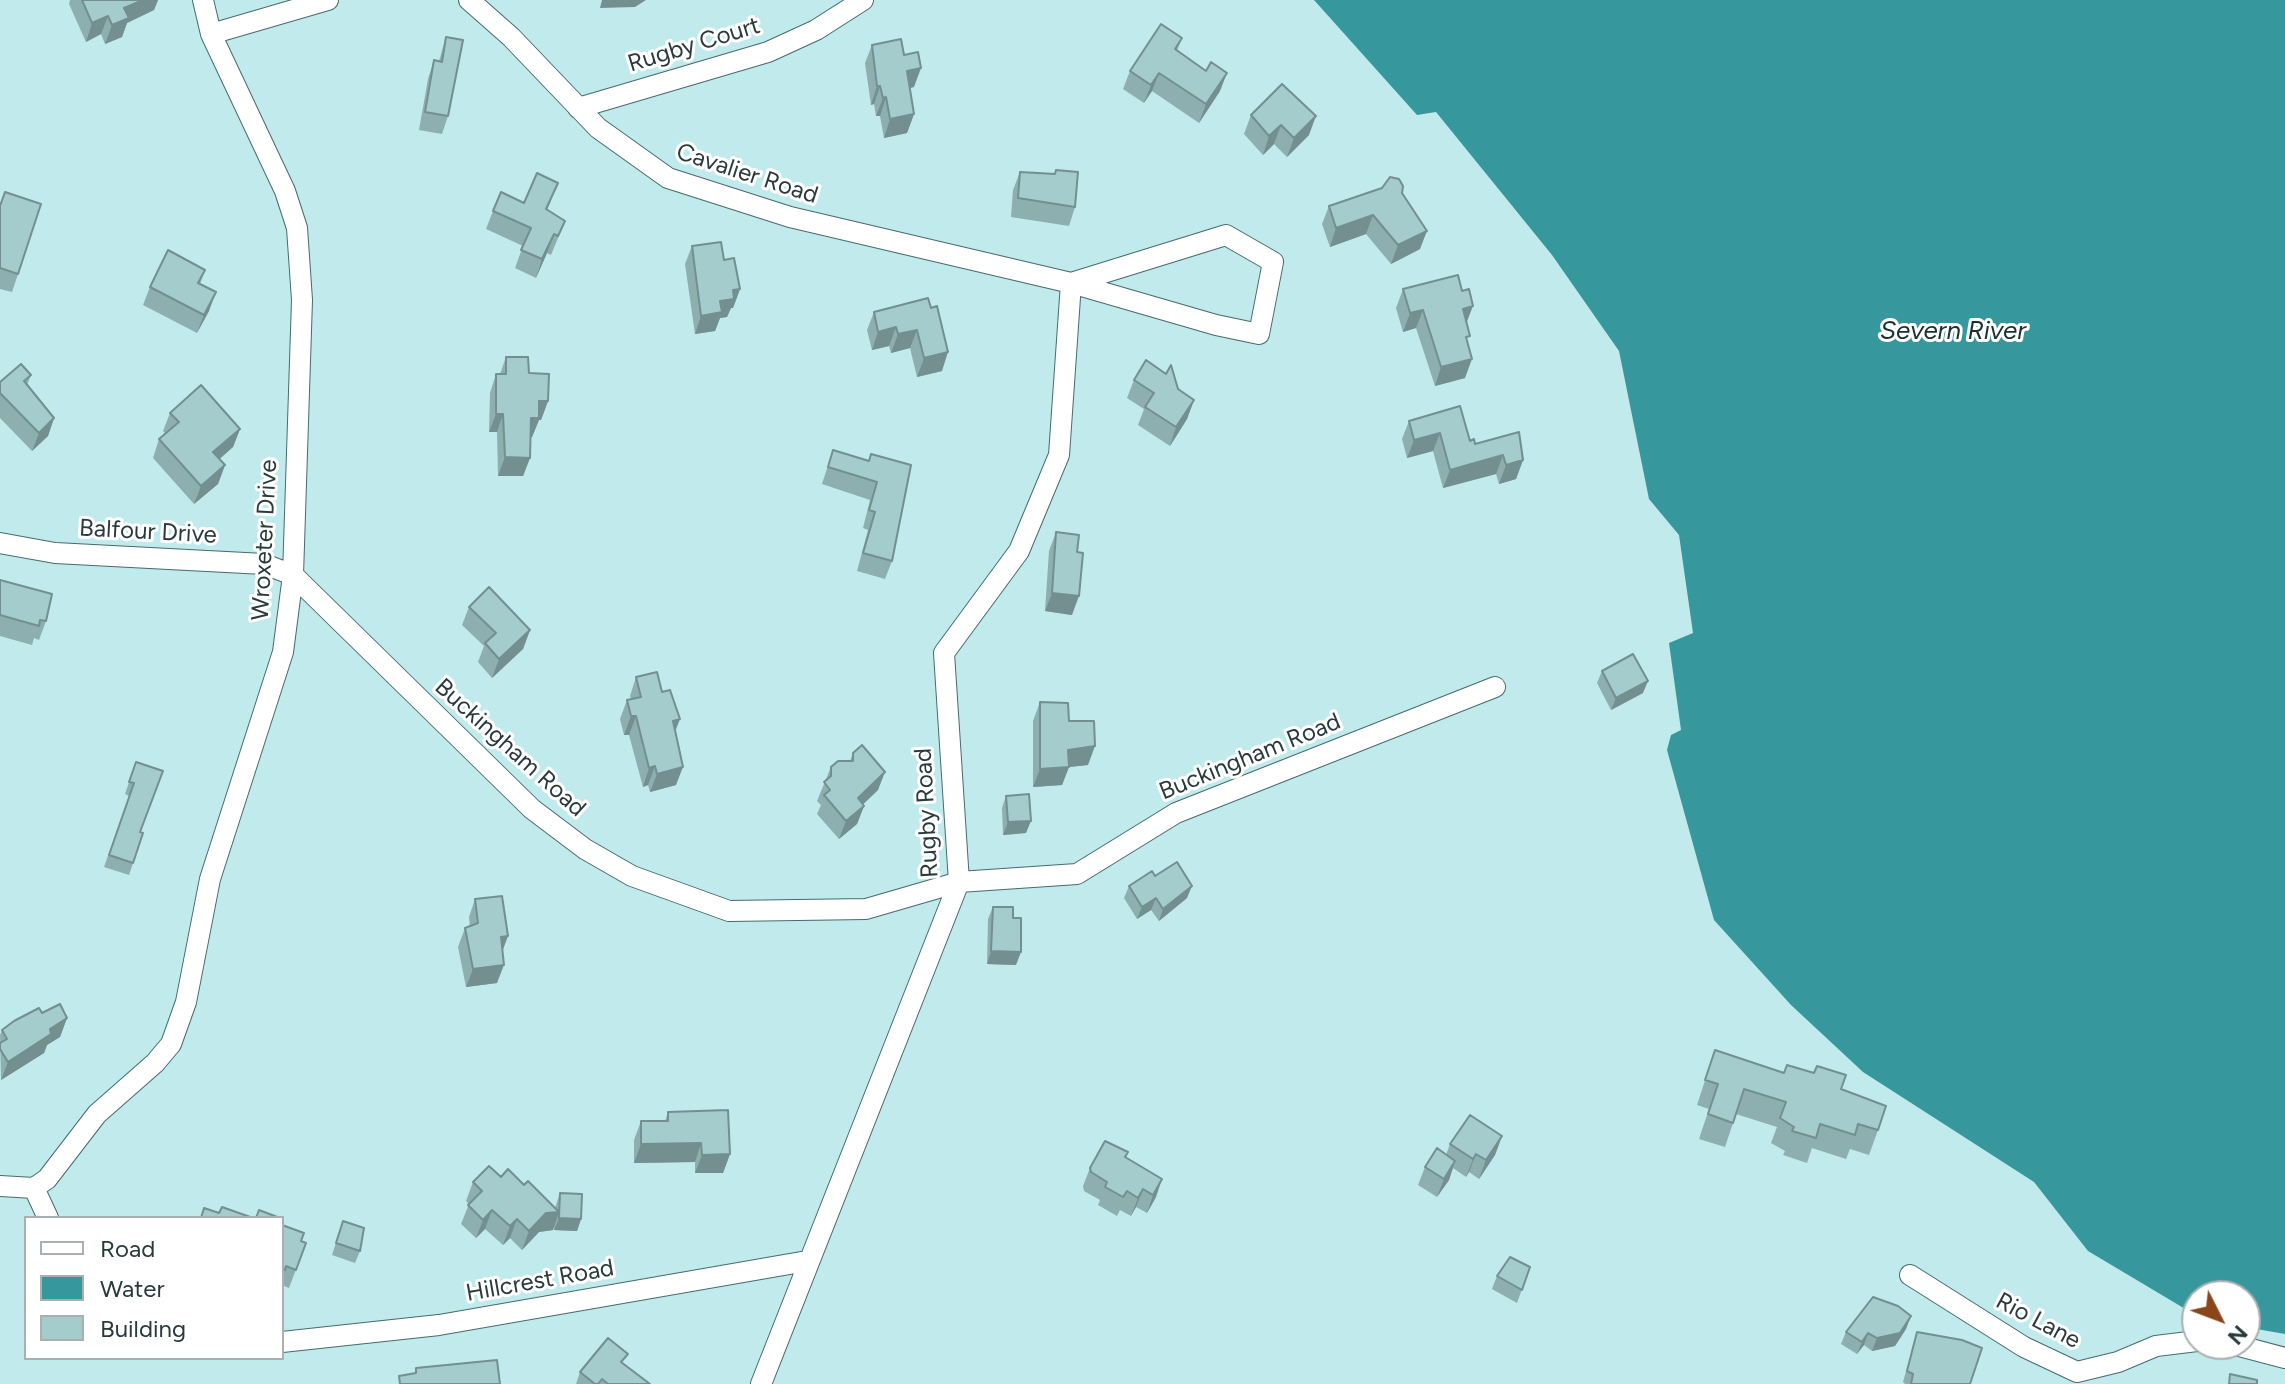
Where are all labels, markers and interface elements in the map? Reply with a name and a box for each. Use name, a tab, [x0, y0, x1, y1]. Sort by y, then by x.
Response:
street label: Rugby Court	[624, 11, 764, 79]
street label: Cavalier Road	[673, 138, 821, 210]
water label: Severn River	[1880, 315, 2026, 347]
street label: Wroxeter Drive	[246, 459, 284, 621]
street label: Balfour Drive	[78, 514, 218, 550]
street label: Buckingham Road	[429, 673, 591, 823]
street label: Buckingham Road	[1155, 708, 1345, 806]
street label: Rugby Road	[909, 747, 945, 879]
legend	[24, 1216, 284, 1360]
text: Road	[100, 1234, 155, 1263]
street label: Hillcrest Road	[464, 1254, 616, 1308]
text: Water	[100, 1274, 165, 1303]
north arrow	[2181, 1280, 2261, 1360]
street label: Rio Lane	[1991, 1287, 2085, 1355]
text: Building	[100, 1314, 186, 1343]
text: N	[2222, 1320, 2253, 1350]

